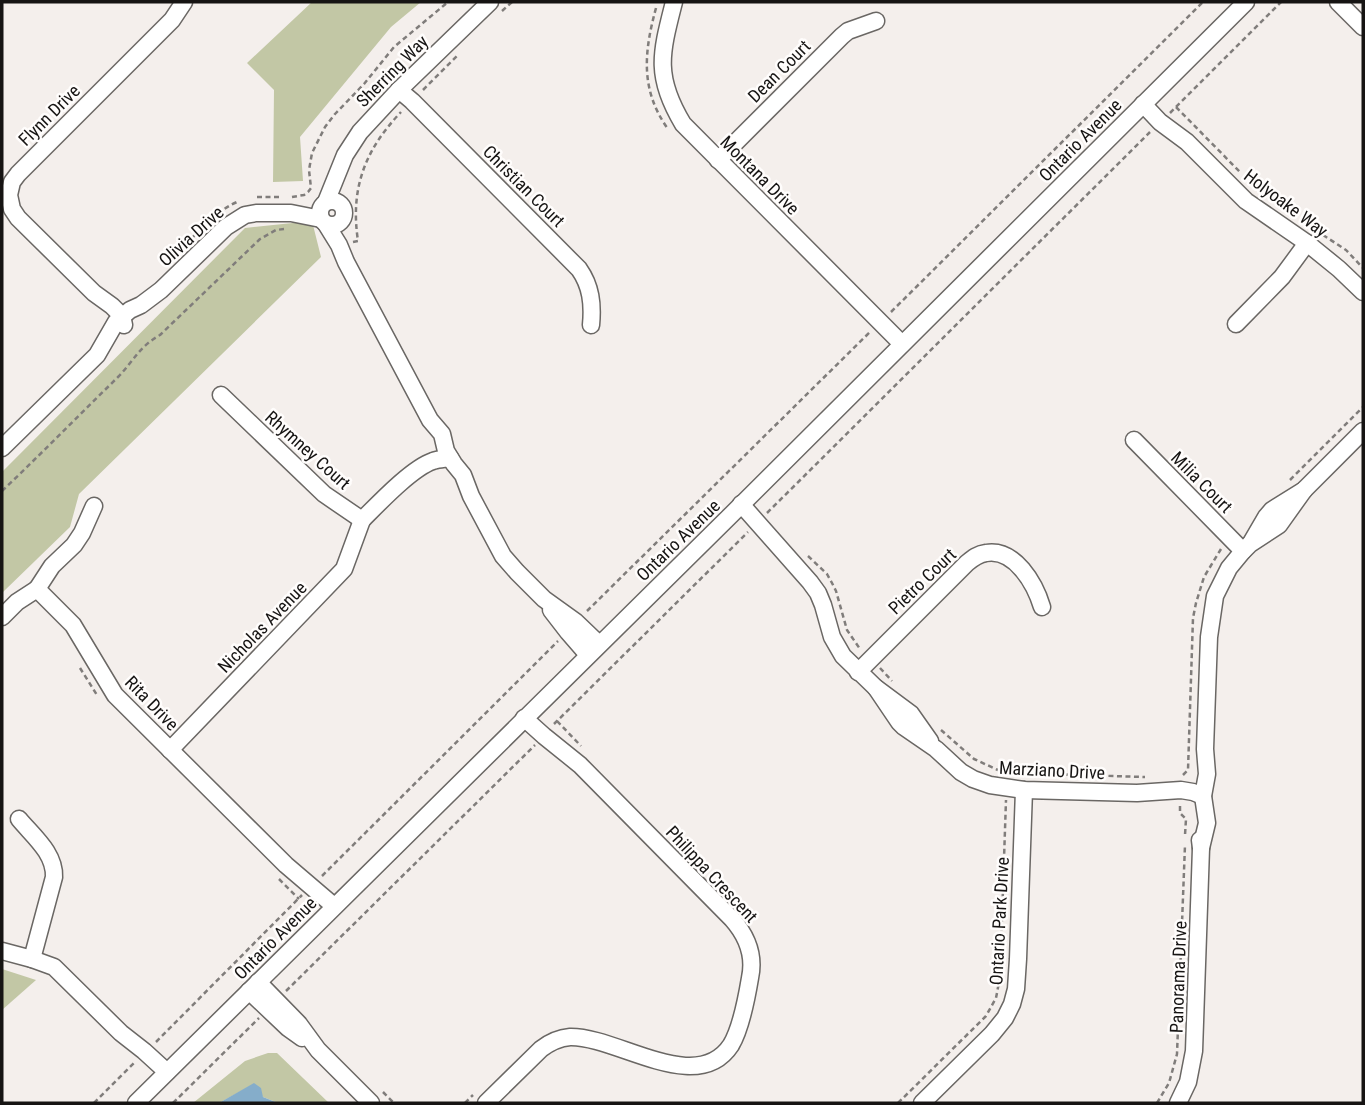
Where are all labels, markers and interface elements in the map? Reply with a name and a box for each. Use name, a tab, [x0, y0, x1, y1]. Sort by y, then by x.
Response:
street label: Sherring Way	[352, 30, 433, 111]
street label: Dean Court	[744, 36, 814, 106]
street label: Flynn Drive	[14, 80, 84, 150]
street label: Ontario Avenue	[1034, 94, 1126, 186]
street label: Montana Drive	[716, 131, 804, 219]
street label: Christian Court	[479, 141, 569, 231]
street label: Holyoake Way	[1240, 165, 1332, 242]
street label: Olivia Drive	[154, 202, 228, 270]
street label: Rhymney Court	[261, 406, 355, 494]
street label: Milia Court	[1167, 447, 1237, 517]
street label: Ontario Avenue	[632, 495, 724, 585]
street label: Pietro Court	[884, 544, 960, 618]
street label: Nicholas Avenue	[213, 577, 311, 677]
street label: Rita Drive	[121, 671, 183, 735]
street label: Marziano Drive	[998, 757, 1106, 783]
street label: Philippa Crescent	[662, 821, 762, 927]
street label: Ontario Park Drive	[985, 856, 1013, 986]
street label: Ontario Avenue	[229, 892, 321, 984]
street label: Panorama Drive	[1166, 921, 1190, 1033]

